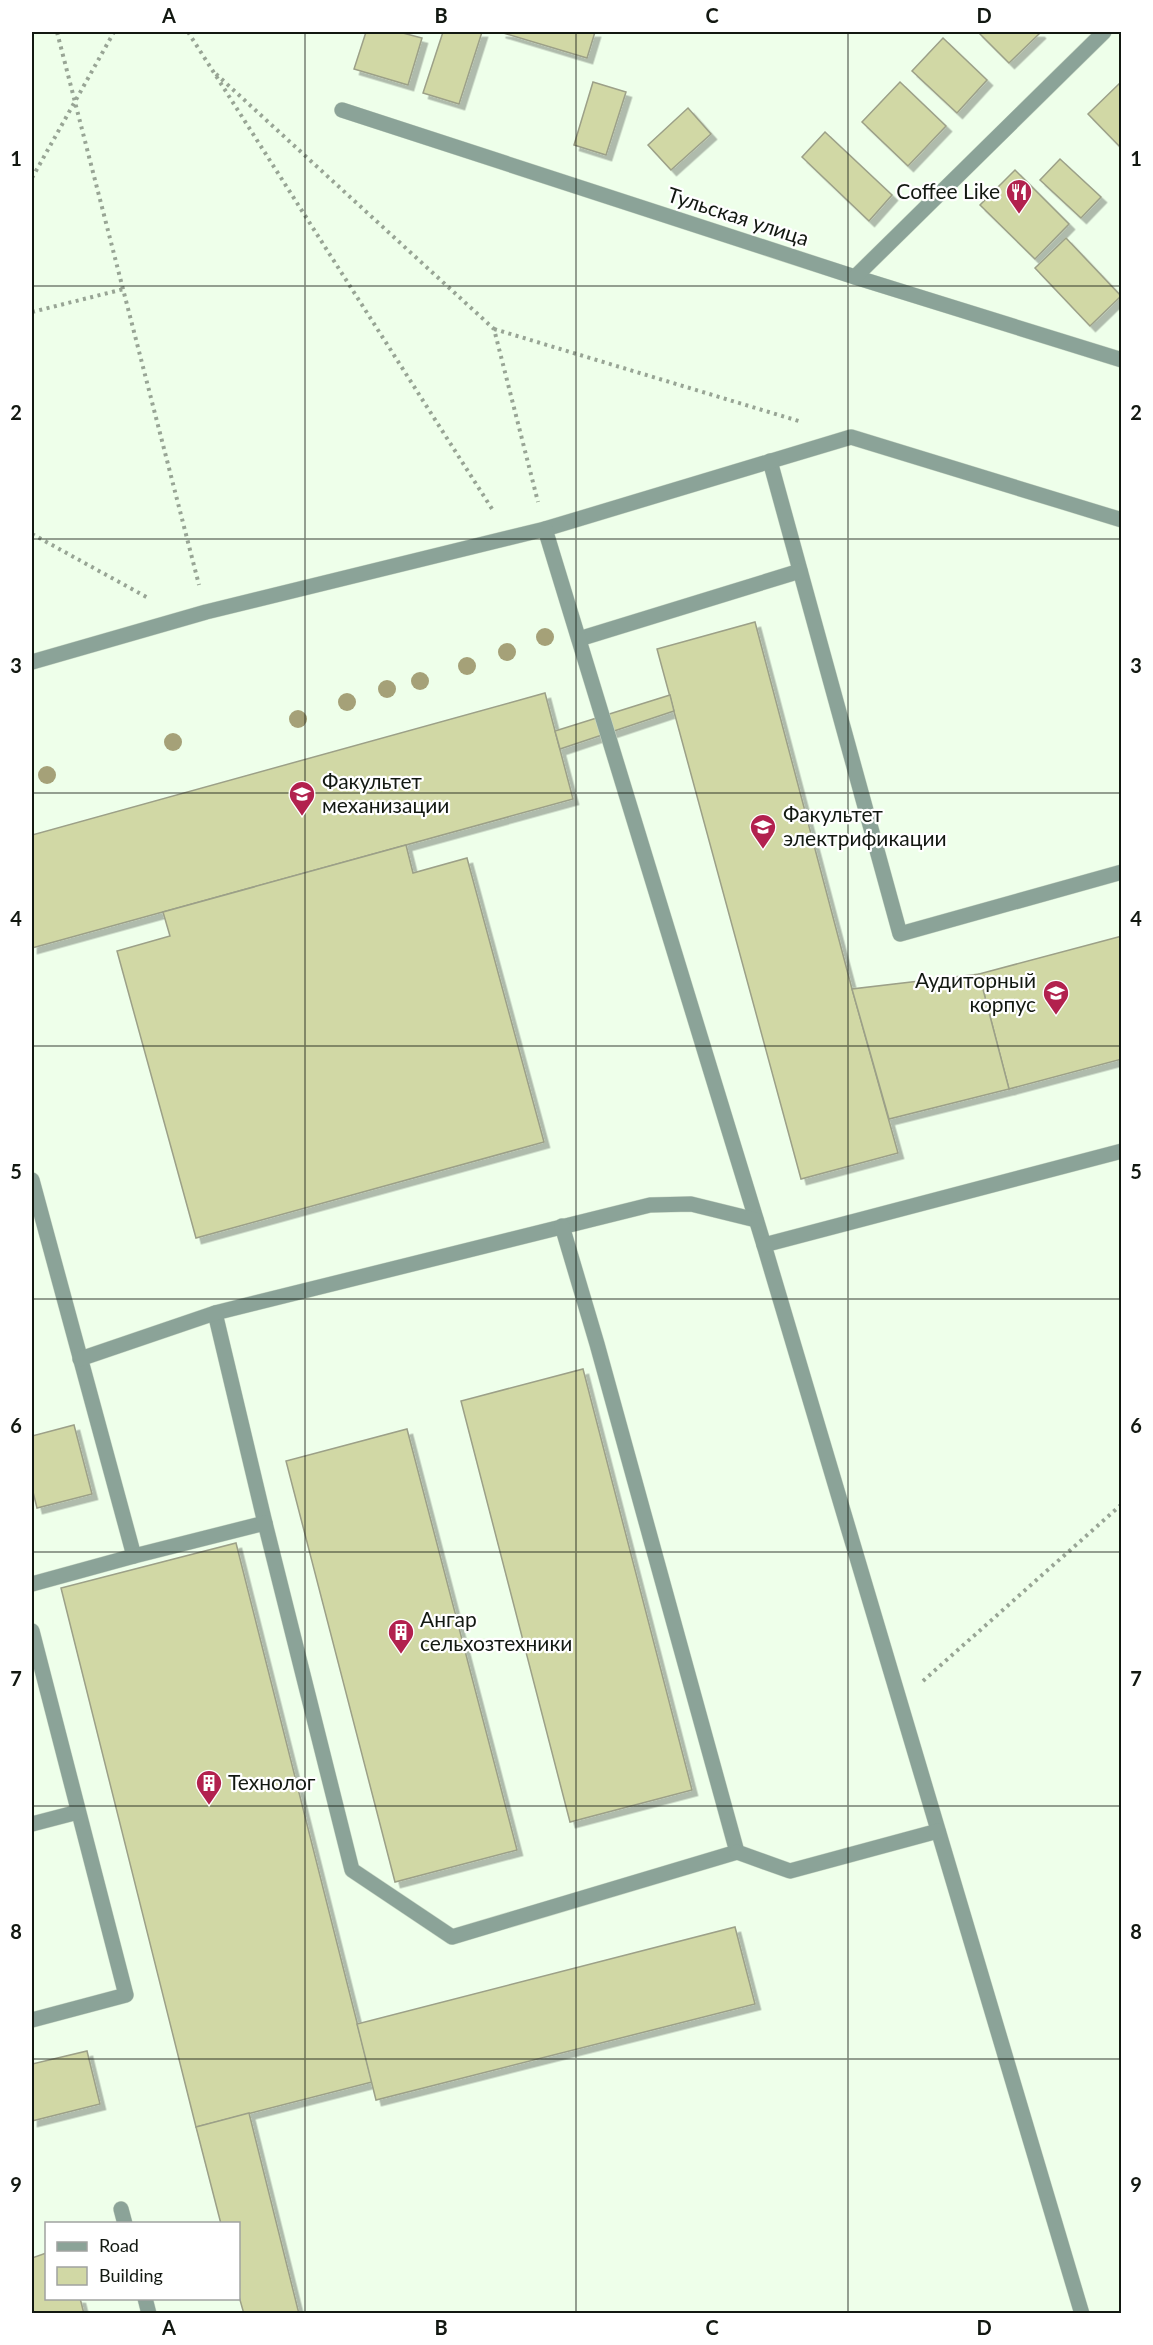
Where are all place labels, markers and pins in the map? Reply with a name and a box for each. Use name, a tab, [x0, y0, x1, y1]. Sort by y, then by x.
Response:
restaurant icon: Coffee Like	[1004, 177, 1034, 215]
place label: Coffee Like	[896, 178, 1000, 203]
place label: Факультет механизации	[322, 768, 449, 817]
school or university icon: Факультет механизации	[287, 779, 317, 817]
place label: Факультет электрификации	[783, 801, 947, 850]
school or university icon: Факультет электрификации	[748, 812, 778, 850]
place label: Аудиторный корпус	[915, 967, 1036, 1016]
school or university icon: Аудиторный корпус	[1041, 978, 1071, 1016]
place label: Ангар сельхозтехники	[420, 1606, 572, 1655]
building icon: Ангар сельхозтехники	[386, 1617, 416, 1655]
building icon: Технолог	[194, 1768, 224, 1806]
place label: Технолог	[228, 1769, 316, 1794]

